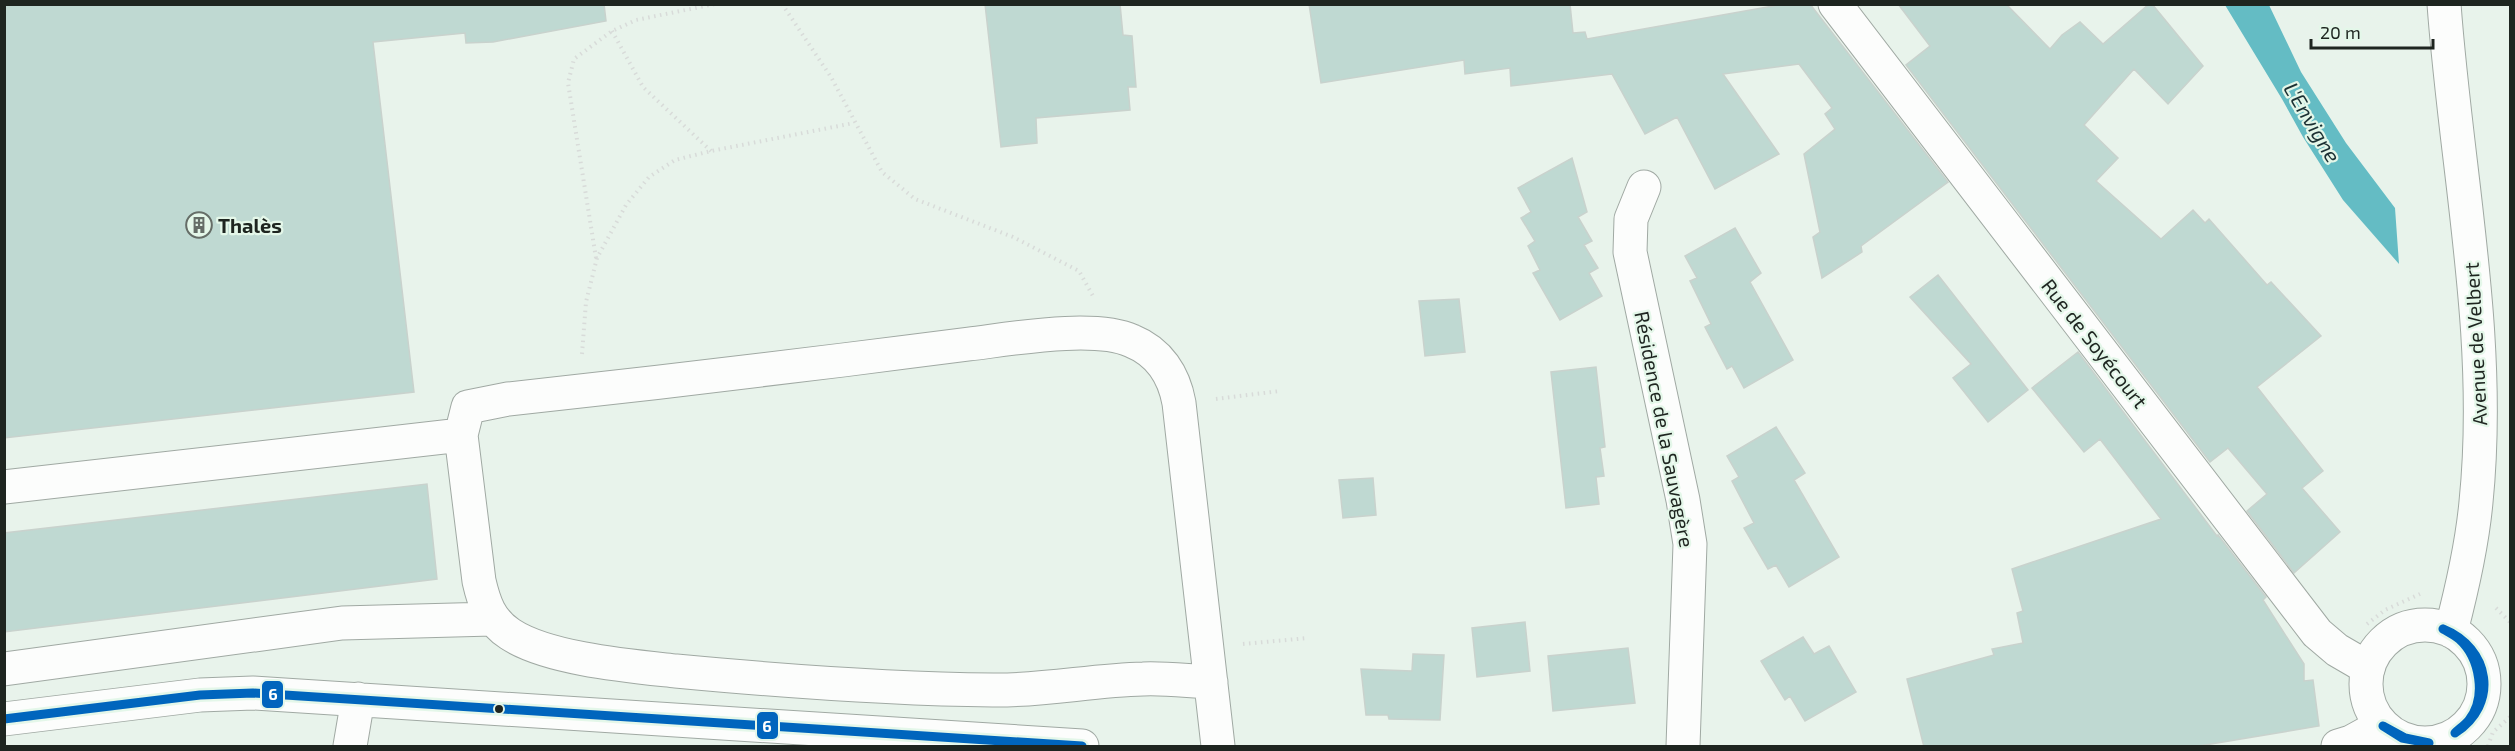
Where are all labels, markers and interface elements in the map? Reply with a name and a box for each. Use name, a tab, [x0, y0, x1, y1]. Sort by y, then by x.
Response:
scale bar	[2311, 12, 2432, 50]
text: 20 m	[2320, 21, 2361, 43]
water label: L'Envigne	[2279, 77, 2347, 167]
building icon: Thalès	[184, 210, 214, 240]
place label: Thalès	[218, 213, 282, 237]
street label: Avenue de Velbert	[2459, 261, 2491, 426]
street label: Rue de Soyécourt	[2037, 274, 2153, 413]
street label: Résidence de la Sauvagère	[1630, 309, 1700, 549]
line badge: 6	[261, 680, 284, 709]
text: 6	[268, 684, 278, 703]
unlabelled marker	[493, 703, 505, 715]
line badge: 6	[756, 711, 779, 740]
text: 6	[762, 716, 772, 735]

